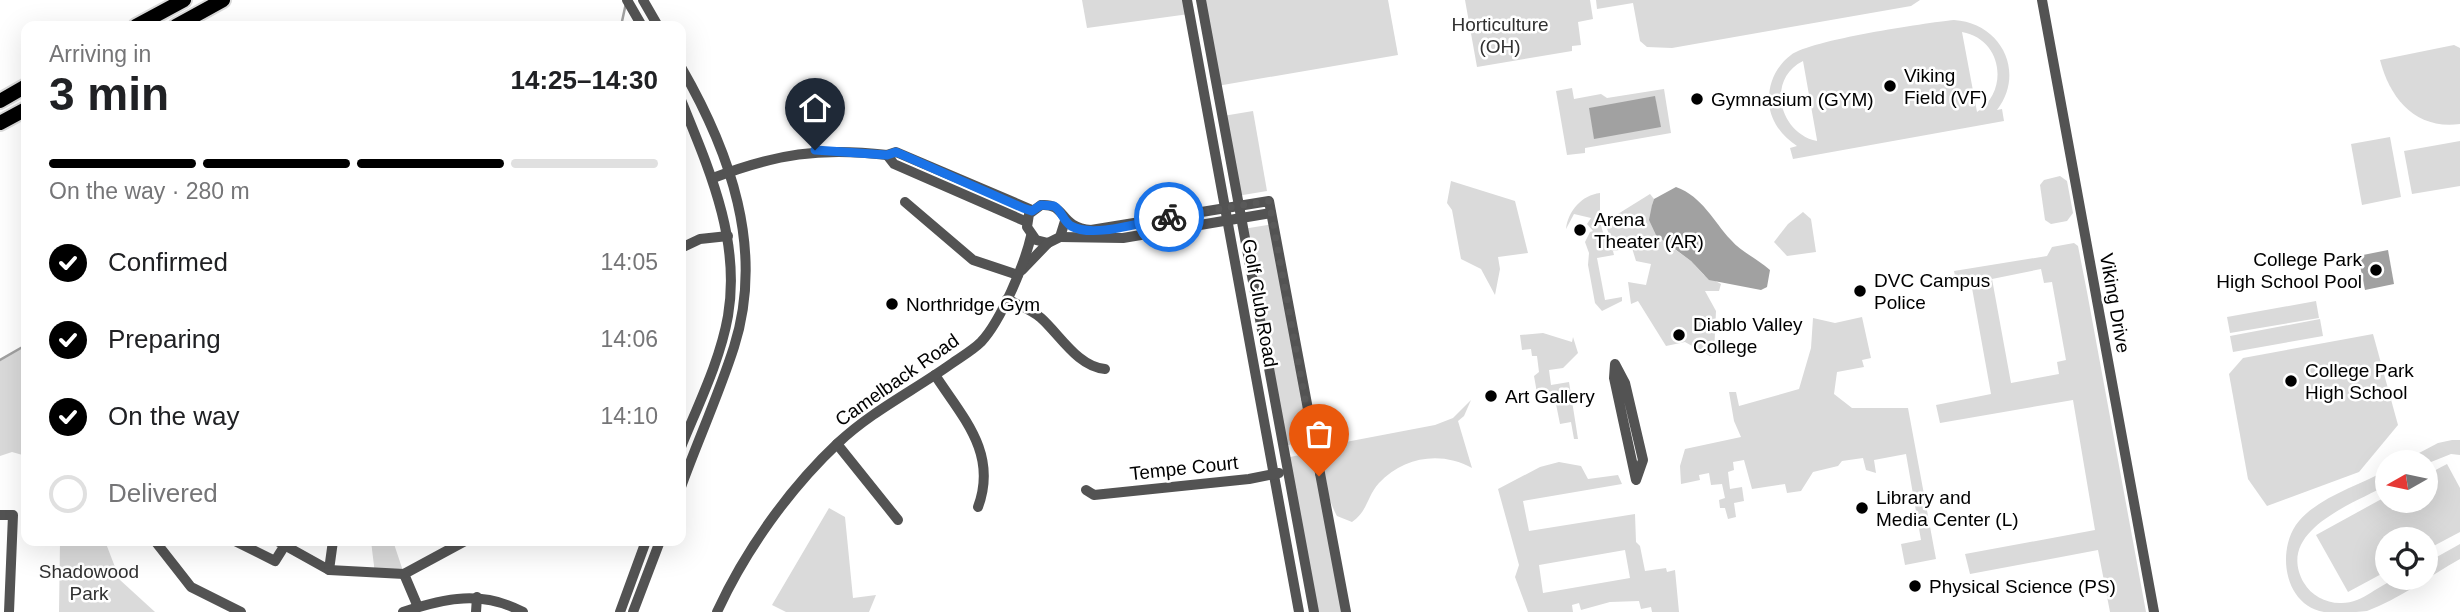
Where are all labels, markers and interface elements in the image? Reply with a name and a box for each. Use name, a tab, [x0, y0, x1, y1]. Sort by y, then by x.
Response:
park label: Horticulture (OH)	[1451, 14, 1549, 57]
text: Arriving in	[49, 41, 151, 67]
text: 14:25–14:30	[511, 65, 658, 95]
place label: Viking Field (VF)	[1904, 65, 1987, 108]
text: 3 min	[49, 68, 169, 120]
pin	[785, 78, 845, 150]
marker: Viking Field (VF)	[1882, 78, 1898, 94]
icon: home	[796, 89, 834, 127]
place label: Gymnasium (GYM)	[1711, 89, 1874, 110]
marker: Gymnasium (GYM)	[1689, 91, 1705, 107]
text: On the way · 280 m	[49, 178, 250, 204]
courier	[1134, 182, 1204, 252]
icon: bike	[1150, 198, 1188, 236]
place label: Arena Theater (AR)	[1594, 209, 1704, 252]
marker: Arena Theater (AR)	[1572, 222, 1588, 238]
street label: Golf Club Road	[1238, 237, 1282, 369]
icon: check	[49, 244, 87, 282]
text: Confirmed	[108, 247, 228, 277]
text: 14:05	[600, 249, 658, 275]
place label: College Park High School Pool	[2216, 249, 2362, 292]
street label: Viking Drive	[2096, 251, 2134, 355]
marker: College Park High School Pool	[2368, 262, 2384, 278]
place label: DVC Campus Police	[1874, 270, 1990, 313]
marker: DVC Campus Police	[1852, 283, 1868, 299]
place label: Northridge Gym	[906, 294, 1040, 315]
marker: Northridge Gym	[884, 296, 900, 312]
place label: Diablo Valley College	[1693, 314, 1803, 357]
icon: check	[49, 321, 87, 359]
text: Preparing	[108, 324, 221, 354]
text: 14:06	[600, 326, 658, 352]
marker: Diablo Valley College	[1671, 327, 1687, 343]
street label: Camelback Road	[831, 330, 963, 430]
place label: College Park High School	[2305, 360, 2414, 403]
marker: College Park High School	[2283, 373, 2299, 389]
place label: Art Gallery	[1505, 386, 1595, 407]
marker: Art Gallery	[1483, 388, 1499, 404]
icon: check	[49, 398, 87, 436]
text: On the way	[108, 401, 240, 431]
text: 14:10	[600, 403, 658, 429]
pin	[1289, 404, 1349, 476]
icon: bag	[1300, 415, 1338, 453]
north arrow	[2375, 450, 2438, 513]
map controls	[2375, 450, 2438, 590]
street label: Tempe Court	[1129, 452, 1240, 484]
text: Delivered	[108, 478, 218, 508]
place label: Library and Media Center (L)	[1876, 487, 2019, 530]
marker: Library and Media Center (L)	[1854, 500, 1870, 516]
button: locate	[2375, 527, 2438, 590]
park label: Shadowood Park	[39, 561, 139, 604]
place label: Physical Science (PS)	[1929, 576, 2116, 597]
marker: Physical Science (PS)	[1907, 578, 1923, 594]

